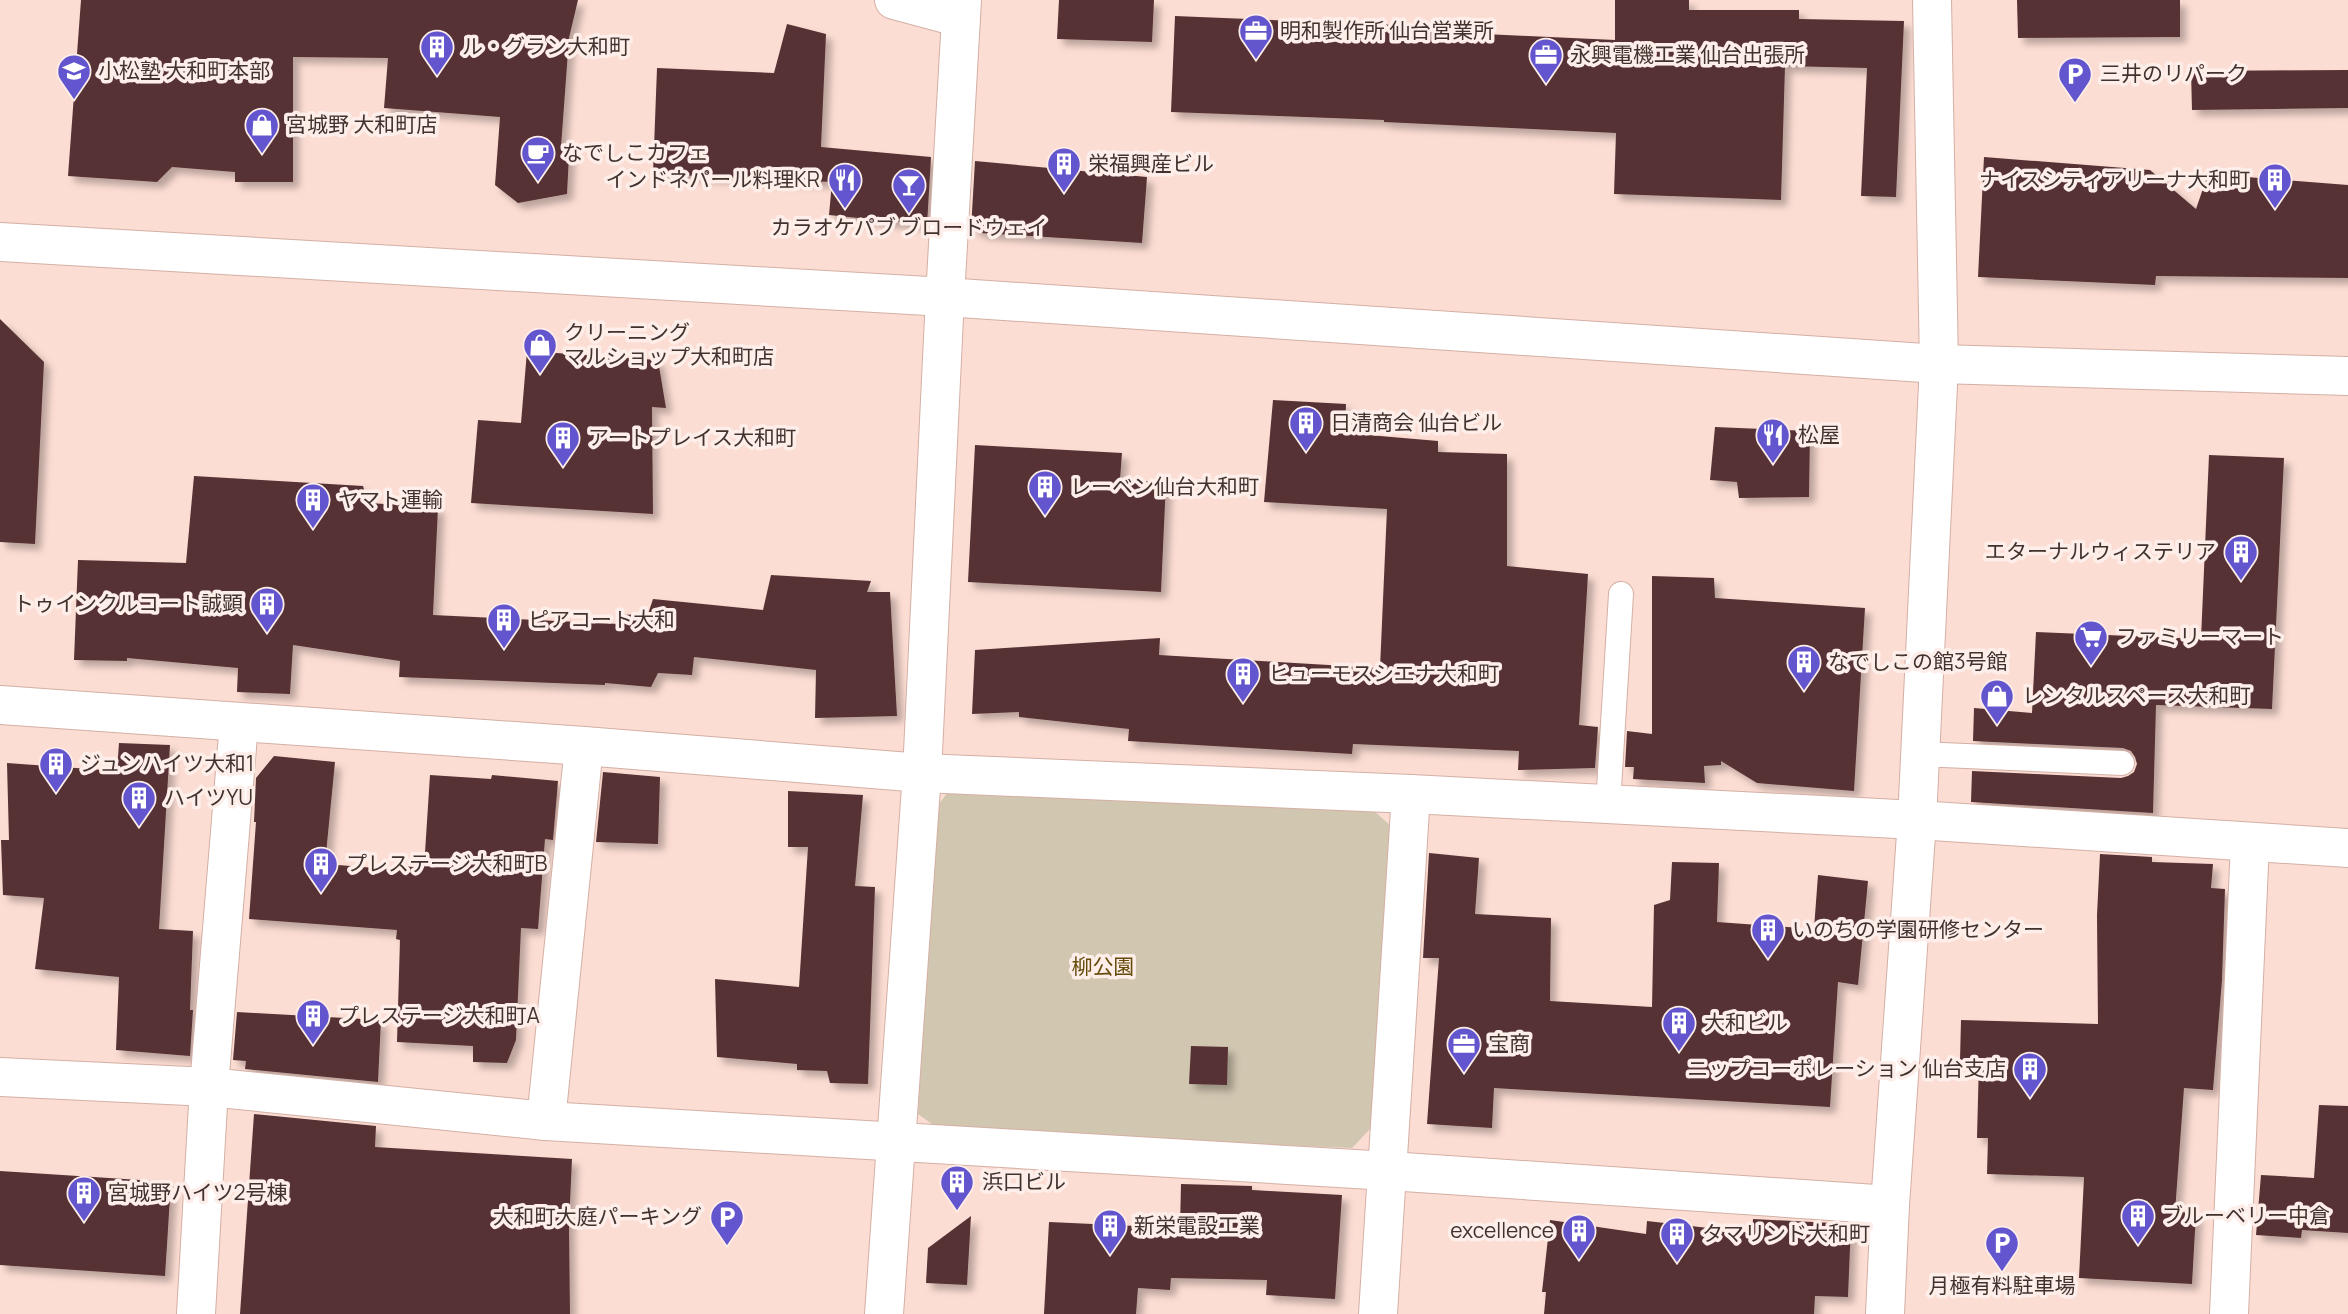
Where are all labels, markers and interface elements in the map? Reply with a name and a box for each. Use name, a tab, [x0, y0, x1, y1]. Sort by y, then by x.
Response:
office icon: 明和製作所 仙台営業所	[1237, 12, 1275, 61]
place label: 明和製作所 仙台営業所	[1280, 16, 1494, 44]
building icon: ル・グラン大和町	[418, 28, 456, 77]
place label: ル・グラン大和町	[462, 32, 630, 60]
office icon: 永興電機工業 仙台出張所	[1527, 36, 1565, 85]
place label: 永興電機工業 仙台出張所	[1570, 40, 1805, 68]
school or university icon: 小松塾 大和町本部	[55, 52, 93, 101]
parking icon: 三井のリパーク	[2056, 55, 2094, 104]
place label: 小松塾 大和町本部	[98, 56, 270, 84]
place label: 三井のリパーク	[2100, 59, 2247, 87]
shop icon: 宮城野 大和町店	[243, 106, 281, 155]
place label: 宮城野 大和町店	[286, 110, 437, 138]
cafe icon: なでしこカフェ	[519, 134, 557, 183]
place label: なでしこカフェ	[562, 138, 709, 166]
building icon: 栄福興産ビル	[1045, 145, 1083, 194]
place label: 栄福興産ビル	[1088, 149, 1214, 177]
restaurant icon: インドネパール料理KR	[826, 161, 864, 210]
building icon: ナイスシティアリーナ大和町	[2256, 161, 2294, 210]
place label: インドネパール料理KR	[605, 165, 820, 193]
place label: ナイスシティアリーナ大和町	[1979, 165, 2250, 193]
bar icon: カラオケパブ ブロードウェイ	[890, 166, 928, 215]
place label: カラオケパブ ブロードウェイ	[771, 213, 1047, 241]
place label: クリーニング マルショップ大和町店	[564, 318, 774, 370]
shop icon: クリーニング マルショップ大和町店	[521, 326, 559, 375]
building icon: 日清商会 仙台ビル	[1287, 404, 1325, 453]
place label: 日清商会 仙台ビル	[1330, 408, 1502, 436]
restaurant icon: 松屋	[1754, 416, 1792, 465]
building icon: アートプレイス大和町	[544, 419, 582, 468]
place label: 松屋	[1798, 420, 1840, 448]
place label: アートプレイス大和町	[588, 423, 796, 451]
building icon: レーベン仙台大和町	[1026, 468, 1064, 517]
place label: レーベン仙台大和町	[1070, 472, 1259, 500]
building icon: ヤマト運輸	[294, 481, 332, 530]
place label: ヤマト運輸	[338, 485, 443, 513]
building icon: エターナルウィステリア	[2222, 533, 2260, 582]
place label: エターナルウィステリア	[1985, 537, 2216, 565]
building icon: トゥインクルコート誠顕	[248, 585, 286, 634]
place label: トゥインクルコート誠顕	[13, 589, 243, 617]
building icon: ピアコート大和	[485, 601, 523, 650]
place label: ピアコート大和	[528, 605, 675, 633]
supermarket icon: ファミリーマート	[2072, 618, 2110, 667]
place label: ファミリーマート	[2116, 622, 2284, 650]
building icon: なでしこの館3号館	[1785, 643, 1823, 692]
place label: なでしこの館3号館	[1828, 647, 2008, 675]
building icon: ヒューモスシエナ大和町	[1224, 655, 1262, 704]
place label: ヒューモスシエナ大和町	[1268, 659, 1499, 687]
shop icon: レンタルスペース大和町	[1978, 677, 2016, 726]
place label: レンタルスペース大和町	[2022, 681, 2250, 709]
building icon: ジュンハイツ大和1	[37, 745, 75, 794]
place label: ジュンハイツ大和1	[80, 749, 254, 777]
building icon: ハイツYU	[120, 779, 158, 828]
place label: ハイツYU	[164, 783, 253, 811]
building icon: プレステージ大和町B	[302, 845, 340, 894]
place label: プレステージ大和町B	[346, 849, 548, 877]
building icon: いのちの学園研修センター	[1749, 911, 1787, 960]
place label: いのちの学園研修センター	[1792, 915, 2044, 943]
park label: 柳公園	[1072, 952, 1135, 980]
building icon: プレステージ大和町A	[294, 997, 332, 1046]
place label: プレステージ大和町A	[338, 1001, 540, 1029]
building icon: 大和ビル	[1660, 1004, 1698, 1053]
place label: 大和ビル	[1704, 1008, 1788, 1036]
office icon: 宝商	[1445, 1025, 1483, 1074]
place label: 宝商	[1488, 1029, 1530, 1057]
building icon: ニップコーポレーション 仙台支店	[2011, 1050, 2049, 1099]
place label: ニップコーポレーション 仙台支店	[1687, 1054, 2006, 1082]
building icon: 浜口ビル	[938, 1163, 976, 1212]
place label: 浜口ビル	[982, 1167, 1066, 1195]
building icon: 宮城野ハイツ2号棟	[65, 1174, 103, 1223]
place label: 宮城野ハイツ2号棟	[108, 1178, 288, 1206]
building icon: ブルーベリー中倉	[2119, 1197, 2157, 1246]
parking icon: 大和町大庭パーキング	[708, 1198, 746, 1247]
place label: ブルーベリー中倉	[2162, 1201, 2330, 1229]
place label: 大和町大庭パーキング	[493, 1202, 702, 1230]
building icon: 新栄電設工業	[1091, 1207, 1129, 1256]
place label: 新栄電設工業	[1134, 1211, 1260, 1239]
building icon: excellence	[1560, 1212, 1598, 1261]
building icon: タマリンド大和町	[1658, 1215, 1696, 1264]
place label: excellence	[1450, 1216, 1554, 1244]
place label: タマリンド大和町	[1702, 1219, 1870, 1247]
parking icon: 月極有料駐車場	[1983, 1224, 2021, 1273]
place label: 月極有料駐車場	[1929, 1271, 2076, 1299]

